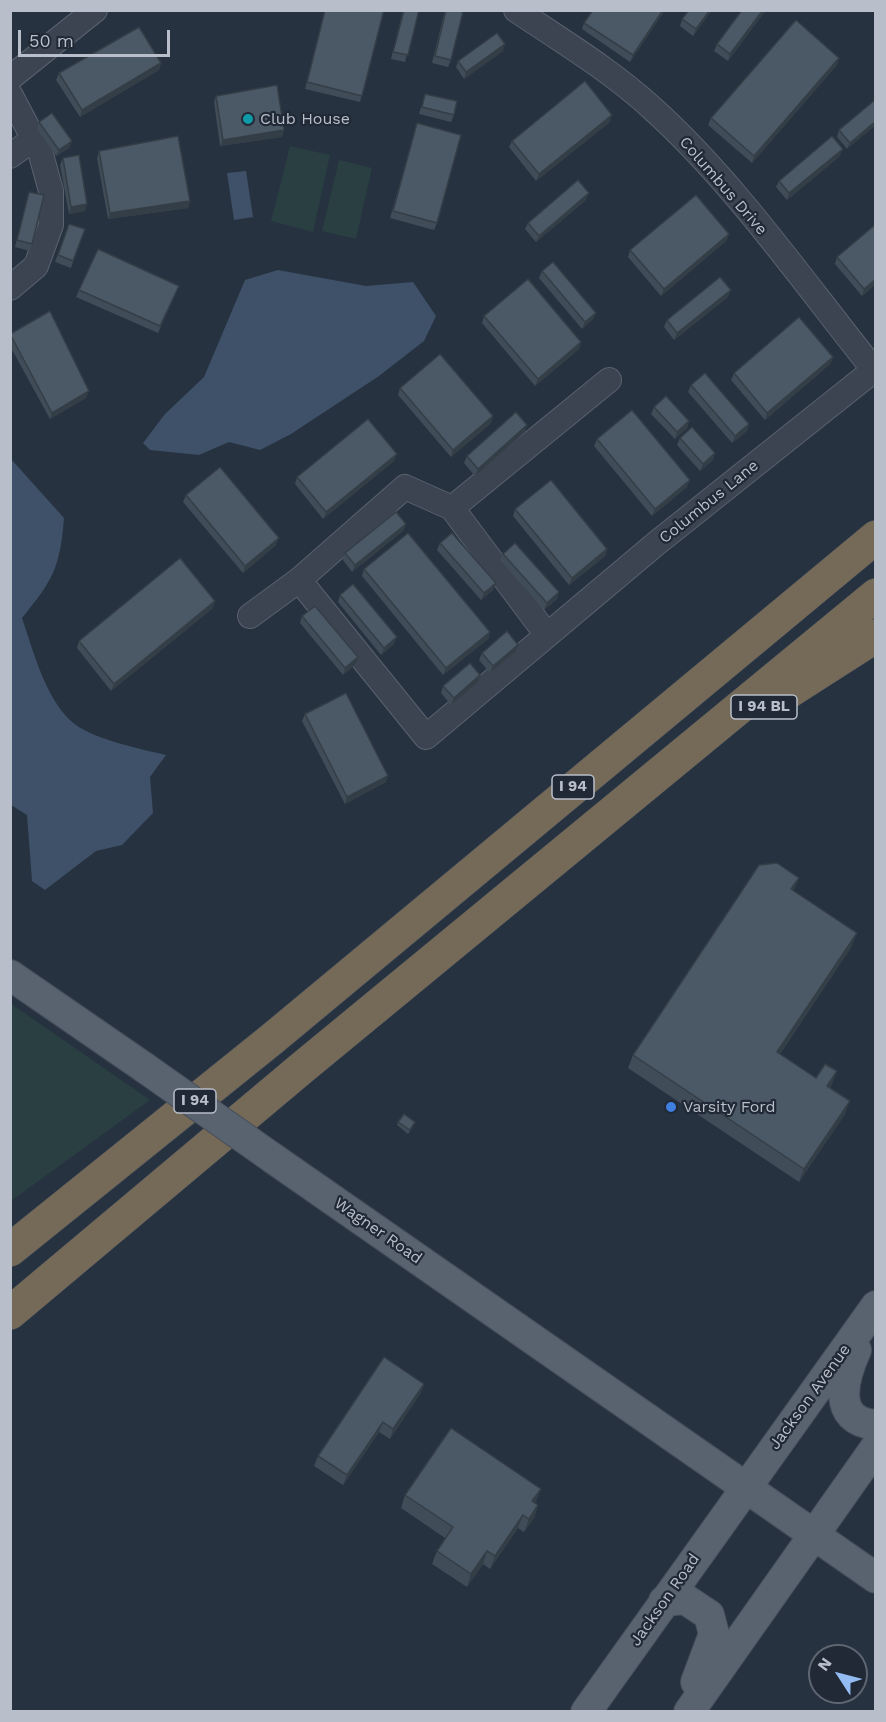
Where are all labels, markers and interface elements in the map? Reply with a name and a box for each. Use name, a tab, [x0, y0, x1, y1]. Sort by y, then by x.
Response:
scale bar	[21, 18, 172, 56]
text: 50 m	[29, 30, 74, 51]
place label: Club House	[260, 109, 350, 129]
marker: Club House	[241, 112, 255, 126]
street label: Columbus Drive	[675, 133, 771, 239]
street label: Columbus Lane	[655, 456, 763, 548]
road number: I 94 BL	[731, 695, 797, 719]
road number: I 94	[552, 775, 594, 799]
road number: I 94	[174, 1089, 216, 1113]
place label: Varsity Ford	[683, 1097, 776, 1117]
marker: Varsity Ford	[664, 1100, 678, 1114]
street label: Wagner Road	[331, 1194, 425, 1268]
street label: Jackson Avenue	[765, 1341, 855, 1453]
street label: Jackson Road	[626, 1550, 704, 1650]
north arrow	[808, 1644, 868, 1704]
text: N	[813, 1654, 836, 1675]

